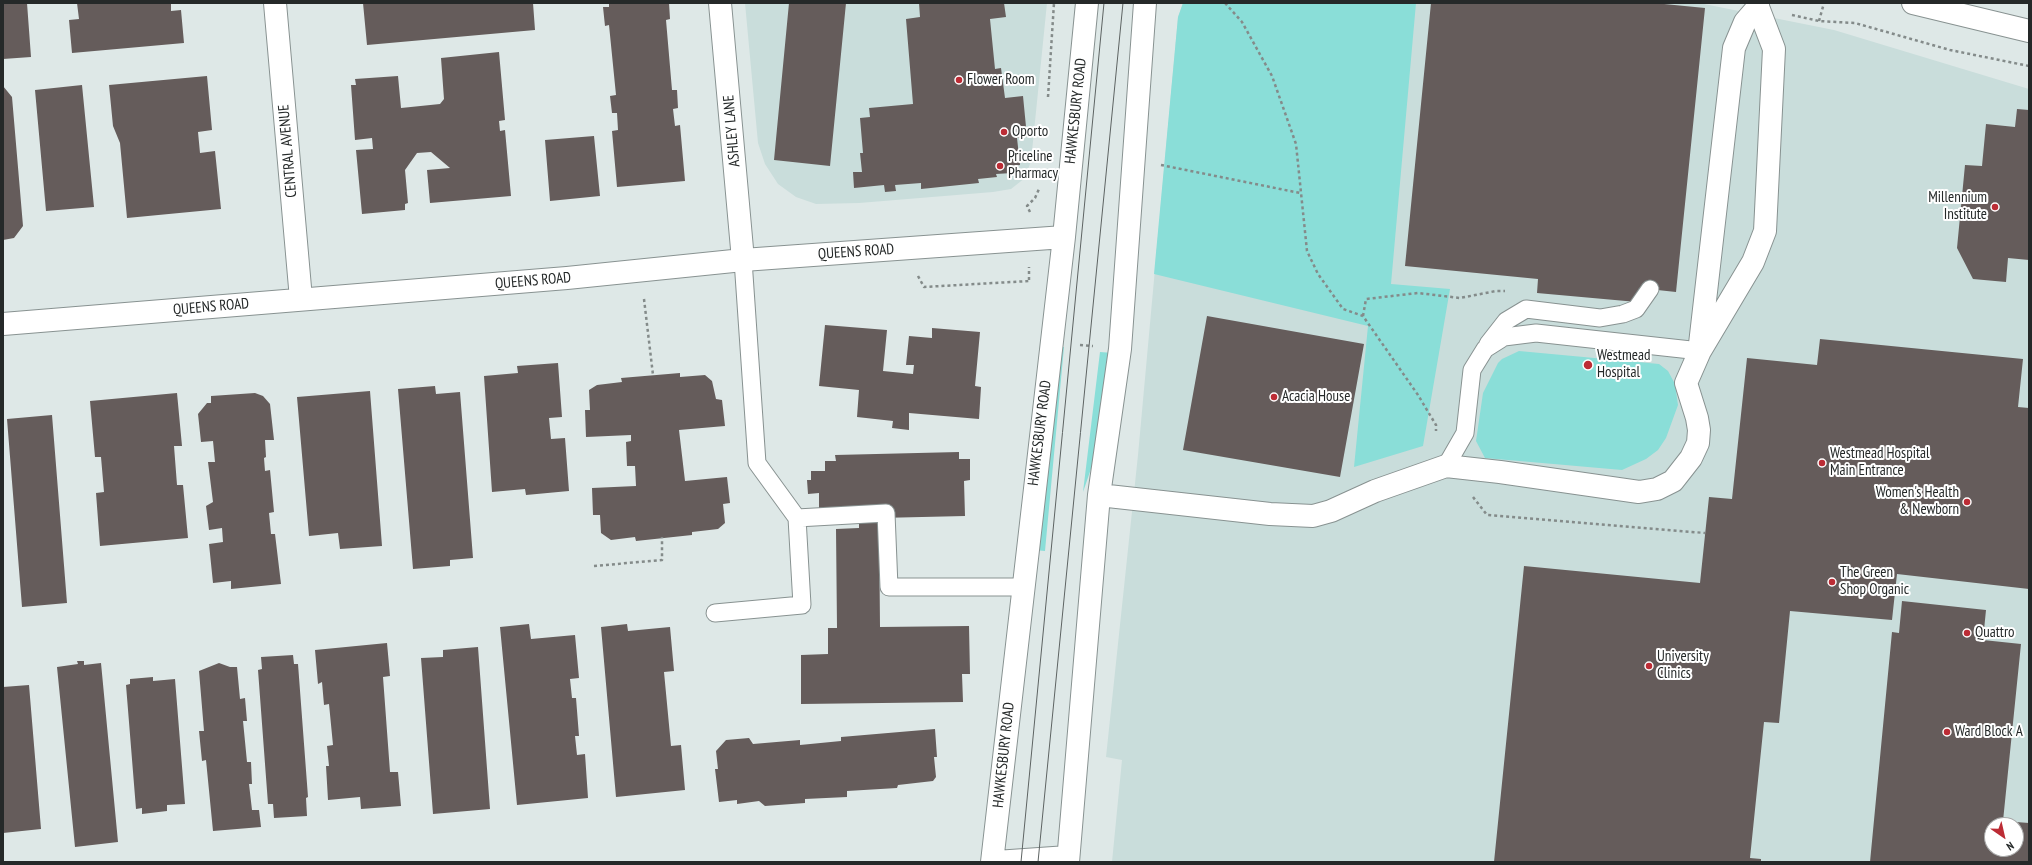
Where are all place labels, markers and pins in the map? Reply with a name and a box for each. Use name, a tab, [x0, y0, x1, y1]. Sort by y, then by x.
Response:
place label: Flower Room	[967, 71, 1035, 89]
marker: Flower Room	[954, 75, 964, 85]
place label: Oporto	[1012, 123, 1048, 141]
marker: Oporto	[999, 127, 1009, 137]
place label: Priceline Pharmacy	[1008, 148, 1058, 183]
marker: Priceline Pharmacy	[995, 161, 1005, 171]
place label: Millennium Institute	[1928, 189, 1987, 224]
marker: Millennium Institute	[1990, 202, 2000, 212]
place label: Westmead Hospital	[1597, 347, 1650, 382]
marker: Westmead Hospital	[1582, 359, 1594, 371]
place label: Acacia House	[1282, 388, 1350, 406]
marker: Acacia House	[1269, 392, 1279, 402]
place label: Westmead Hospital Main Entrance	[1830, 445, 1930, 480]
marker: Westmead Hospital Main Entrance	[1817, 458, 1827, 468]
place label: Women's Health & Newborn	[1876, 484, 1959, 519]
marker: Women's Health & Newborn	[1962, 497, 1972, 507]
place label: The Green Shop Organic	[1840, 564, 1909, 599]
marker: The Green Shop Organic	[1827, 577, 1837, 587]
place label: Quattro	[1975, 624, 2015, 642]
marker: Quattro	[1962, 628, 1972, 638]
place label: University Clinics	[1657, 648, 1709, 683]
marker: University Clinics	[1644, 661, 1654, 671]
place label: Ward Block A	[1955, 723, 2023, 741]
marker: Ward Block A	[1942, 727, 1952, 737]

